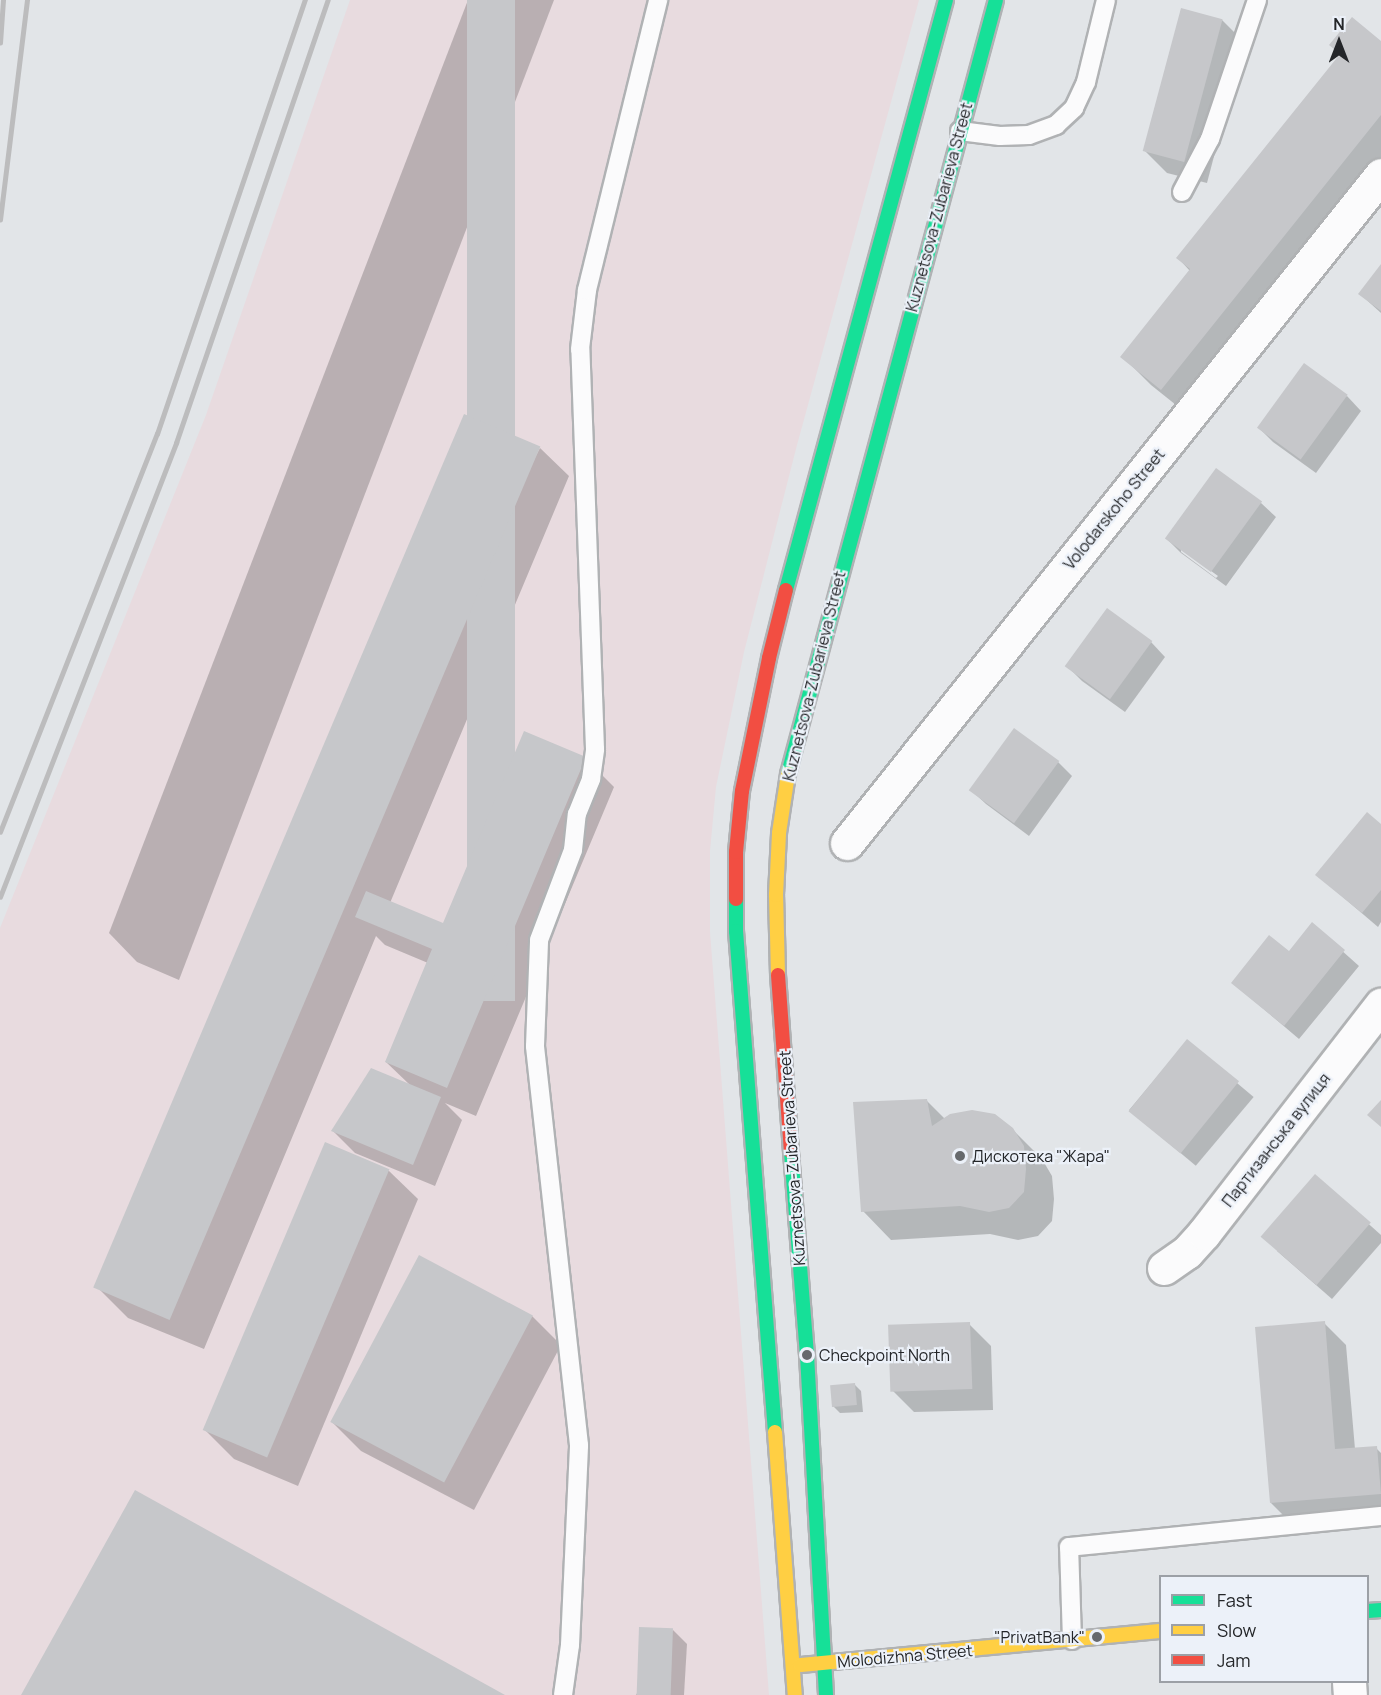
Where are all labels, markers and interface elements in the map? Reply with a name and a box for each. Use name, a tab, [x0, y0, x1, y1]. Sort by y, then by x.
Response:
north arrow	[1309, 12, 1369, 72]
text: N	[1333, 13, 1345, 35]
street label: Kuznetsova-Zubarieva Street	[902, 100, 976, 314]
street label: Volodarskoho Street	[1059, 445, 1169, 573]
street label: Kuznetsova-Zubarieva Street	[779, 569, 849, 783]
street label: Kuznetsova-Zubarieva Street	[775, 1050, 809, 1266]
street label: Партизанська вулиця	[1218, 1069, 1334, 1211]
place label: Дискотека "Жара"	[972, 1146, 1110, 1166]
marker: Дискотека "Жара"	[953, 1149, 967, 1163]
place label: Checkpoint North	[819, 1345, 950, 1365]
marker: Checkpoint North	[800, 1348, 814, 1362]
legend	[1159, 1575, 1369, 1683]
text: Fast	[1217, 1588, 1252, 1612]
text: Slow	[1217, 1618, 1256, 1642]
place label: "PrivatBank"	[994, 1627, 1085, 1647]
marker: "PrivatBank"	[1090, 1630, 1104, 1644]
street label: Molodizhna Street	[836, 1641, 974, 1671]
text: Jam	[1217, 1648, 1251, 1672]

